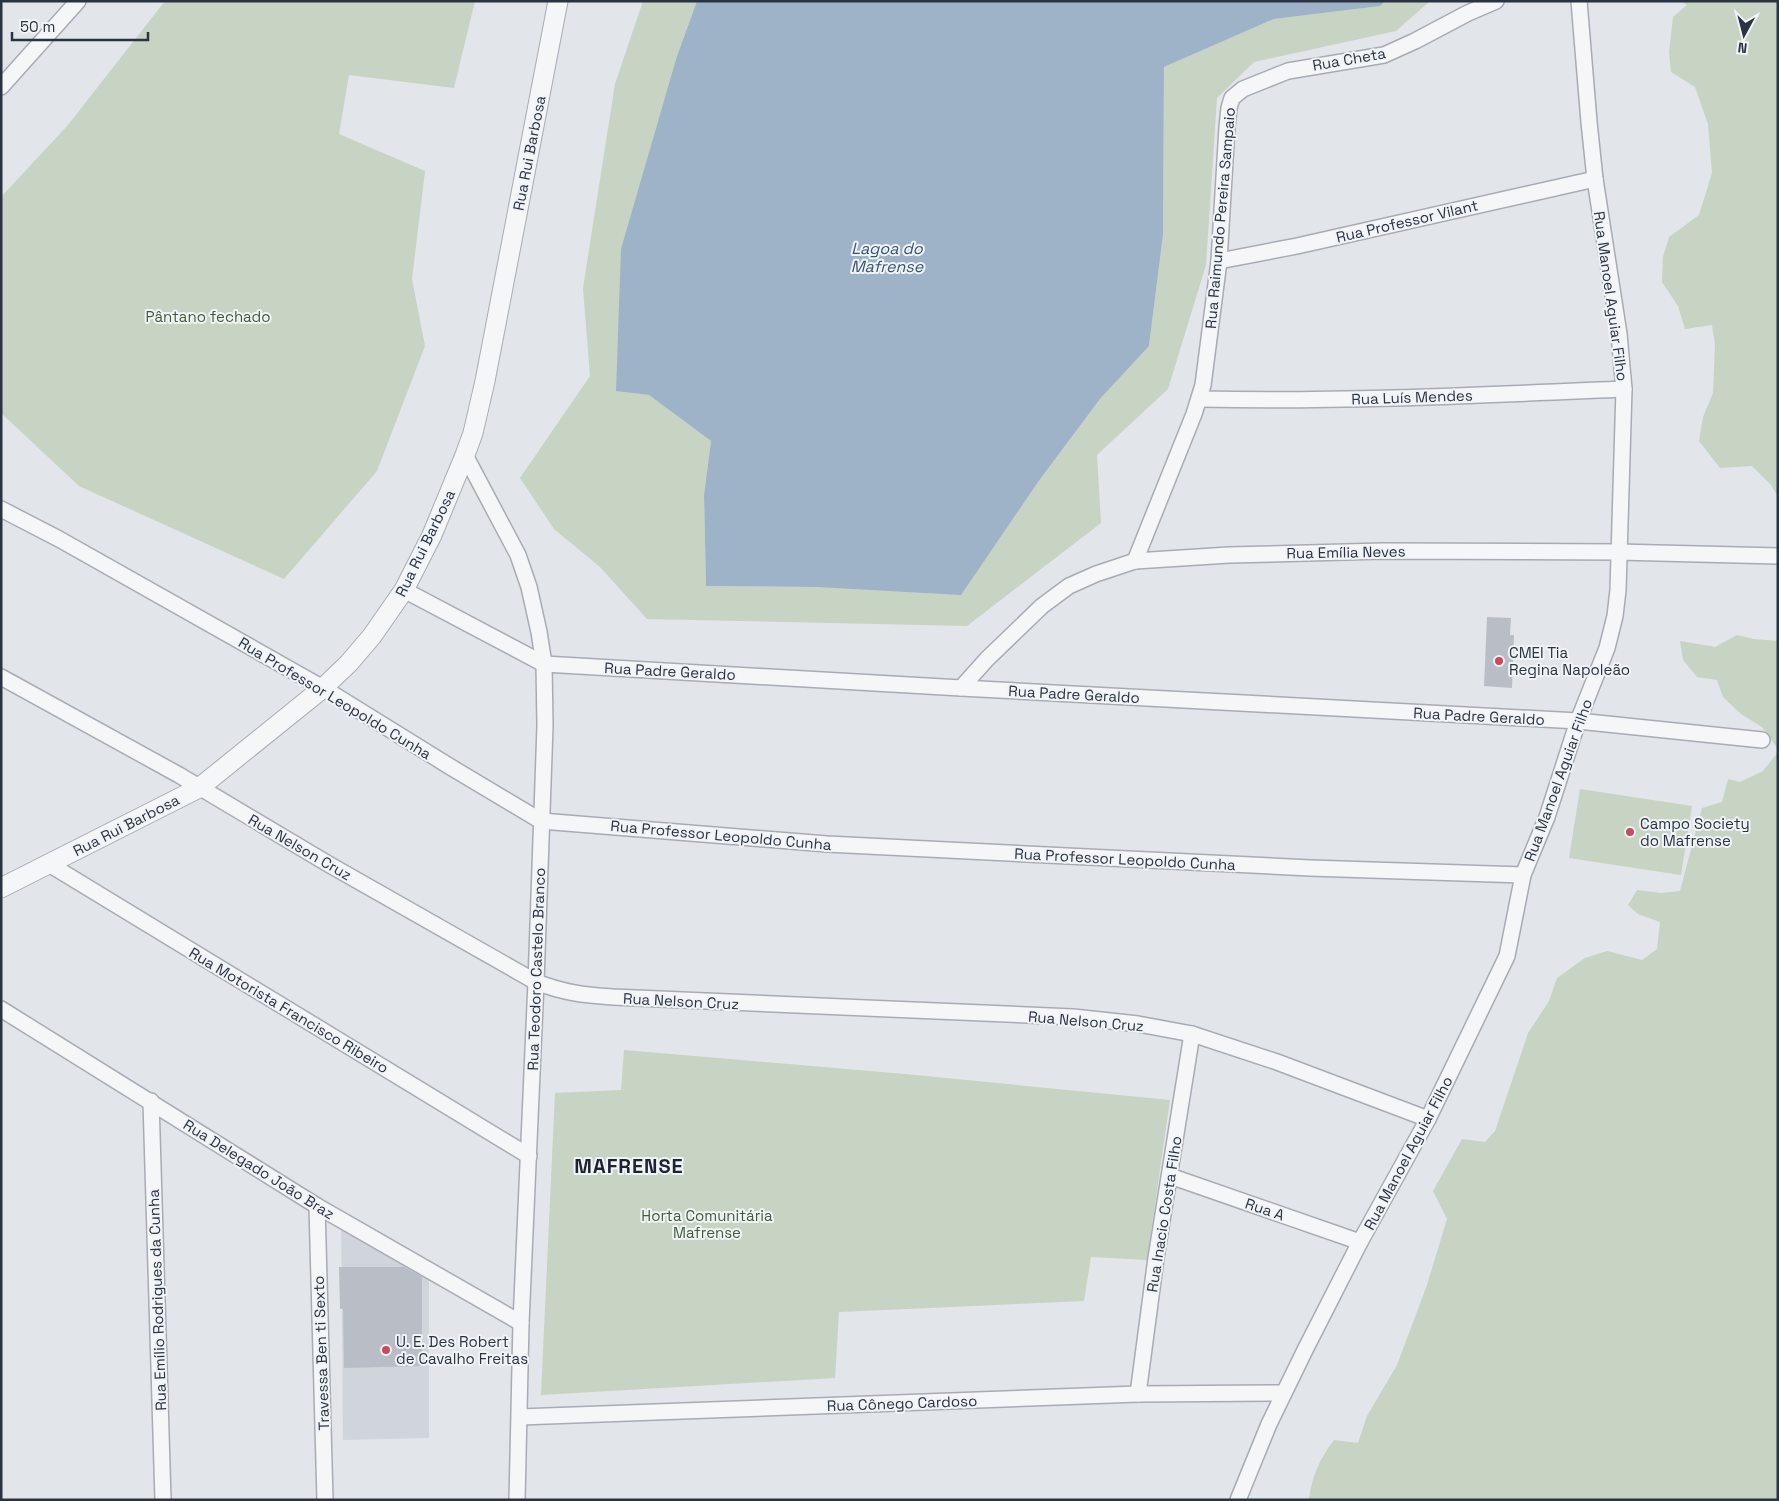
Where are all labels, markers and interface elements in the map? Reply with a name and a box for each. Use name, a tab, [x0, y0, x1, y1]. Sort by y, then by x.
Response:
scale bar	[12, 10, 149, 42]
north arrow	[1719, 10, 1769, 60]
text: 50 m	[20, 17, 55, 36]
text: N	[1737, 38, 1748, 57]
street label: Rua Cheta	[1311, 43, 1387, 75]
street label: Rua Rui Barbosa	[509, 93, 550, 212]
street label: Rua Raimundo Pereira Sampaio	[1201, 106, 1239, 330]
street label: Rua Professor Vilant	[1334, 195, 1480, 247]
street label: Rua Manoel Aguiar Filho	[1590, 210, 1632, 382]
water label: Lagoa do Mafrense	[851, 238, 924, 277]
park label: Pântano fechado	[146, 307, 270, 326]
street label: Rua Luís Mendes	[1351, 385, 1473, 409]
street label: Rua Rui Barbosa	[391, 486, 459, 600]
street label: Rua Emília Neves	[1286, 541, 1406, 563]
street label: Rua Professor Leopoldo Cunha	[235, 633, 435, 763]
place label: CMEI Tia Regina Napoleão	[1509, 643, 1630, 679]
marker: CMEI Tia Regina Napoleão	[1493, 655, 1505, 667]
street label: Rua Padre Geraldo	[604, 658, 736, 684]
street label: Rua Padre Geraldo	[1008, 681, 1140, 707]
street label: Rua Manoel Aguiar Filho	[1520, 696, 1596, 864]
street label: Rua Padre Geraldo	[1413, 703, 1545, 729]
street label: Rua Rui Barbosa	[70, 790, 183, 860]
street label: Rua Nelson Cruz	[245, 810, 355, 884]
place label: Campo Society do Mafrense	[1640, 814, 1750, 850]
street label: Rua Professor Leopoldo Cunha	[610, 816, 833, 854]
marker: Campo Society do Mafrense	[1624, 826, 1636, 838]
street label: Rua Professor Leopoldo Cunha	[1014, 844, 1237, 874]
street label: Rua Teodoro Castelo Branco	[523, 867, 549, 1071]
street label: Rua Motorista Francisco Ribeiro	[186, 943, 392, 1077]
street label: Rua Nelson Cruz	[623, 988, 739, 1014]
street label: Rua Nelson Cruz	[1027, 1006, 1145, 1036]
street label: Rua Manoel Aguiar Filho	[1359, 1073, 1457, 1233]
street label: Rua Delegado João Braz	[180, 1115, 338, 1223]
street label: Rua Inacio Costa Filho	[1142, 1134, 1186, 1294]
district label: MAFRENSE	[574, 1153, 684, 1179]
street label: Rua Emílio Rodrigues da Cunha	[144, 1188, 170, 1411]
street label: Rua A	[1243, 1193, 1288, 1225]
park label: Horta Comunitária Mafrense	[641, 1206, 773, 1242]
street label: Travessa Ben ti Sexto	[309, 1275, 333, 1431]
place label: U. E. Des Robert de Cavalho Freitas	[396, 1332, 528, 1368]
marker: U. E. Des Robert de Cavalho Freitas	[380, 1344, 392, 1356]
street label: Rua Cônego Cardoso	[826, 1391, 978, 1415]

